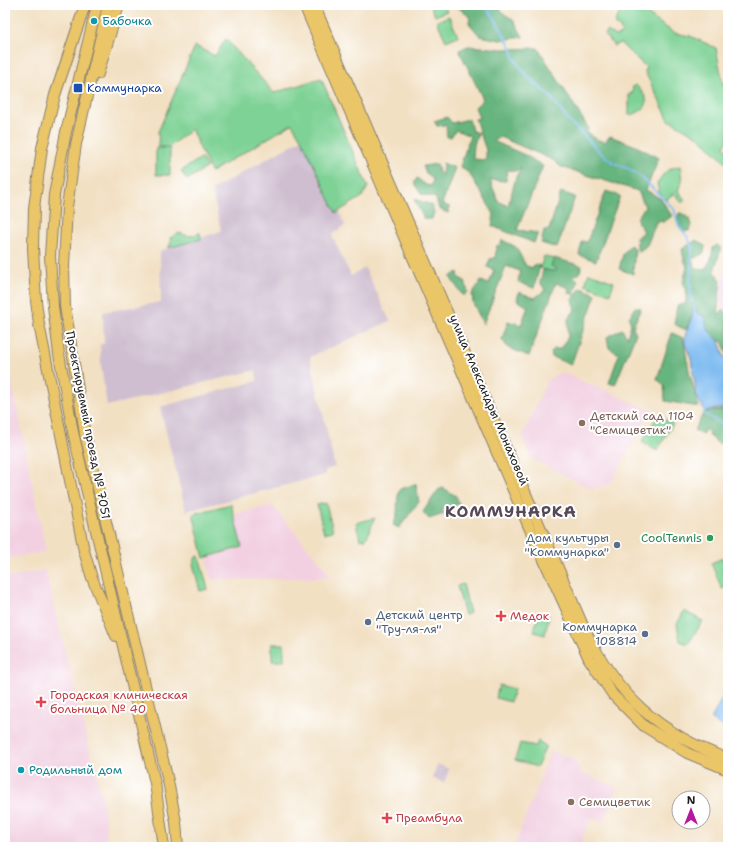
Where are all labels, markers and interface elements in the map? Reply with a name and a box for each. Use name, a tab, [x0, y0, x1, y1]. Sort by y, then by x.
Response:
place label: Бабочка	[102, 13, 152, 29]
marker: Бабочка	[89, 16, 99, 26]
place label: Коммунарка	[87, 80, 162, 96]
marker: Коммунарка	[72, 82, 84, 94]
street label: улица Александры Монаховой	[446, 312, 532, 488]
street label: Проектируемый проезд № 7051	[62, 330, 114, 520]
place label: Детский сад 1104 "Семицветик"	[590, 408, 694, 438]
marker: Детский сад 1104 "Семицветик"	[577, 418, 587, 428]
district label: КОММУНАРКА	[445, 501, 577, 522]
place label: Дом культуры "Коммунарка"	[525, 530, 609, 560]
place label: CoolTennis	[641, 530, 702, 546]
marker: CoolTennis	[705, 533, 715, 543]
marker: Дом культуры "Коммунарка"	[612, 540, 622, 550]
place label: Детский центр "Тру-ля-ля"	[376, 607, 463, 637]
place label: Медок	[510, 608, 550, 624]
marker: Медок	[495, 610, 507, 622]
marker: Детский центр "Тру-ля-ля"	[363, 617, 373, 627]
place label: Коммунарка 108814	[562, 619, 638, 649]
marker: Коммунарка 108814	[640, 629, 650, 639]
place label: Городская клиническая больница № 40	[50, 687, 188, 717]
marker: Городская клиническая больница № 40	[35, 696, 47, 708]
place label: Родильный дом	[29, 762, 122, 778]
marker: Родильный дом	[16, 765, 26, 775]
north arrow	[671, 790, 711, 830]
text: N	[687, 793, 696, 808]
place label: Семицветик	[579, 794, 651, 810]
marker: Семицветик	[566, 797, 576, 807]
place label: Преамбула	[396, 810, 463, 826]
marker: Преамбула	[381, 812, 393, 824]

